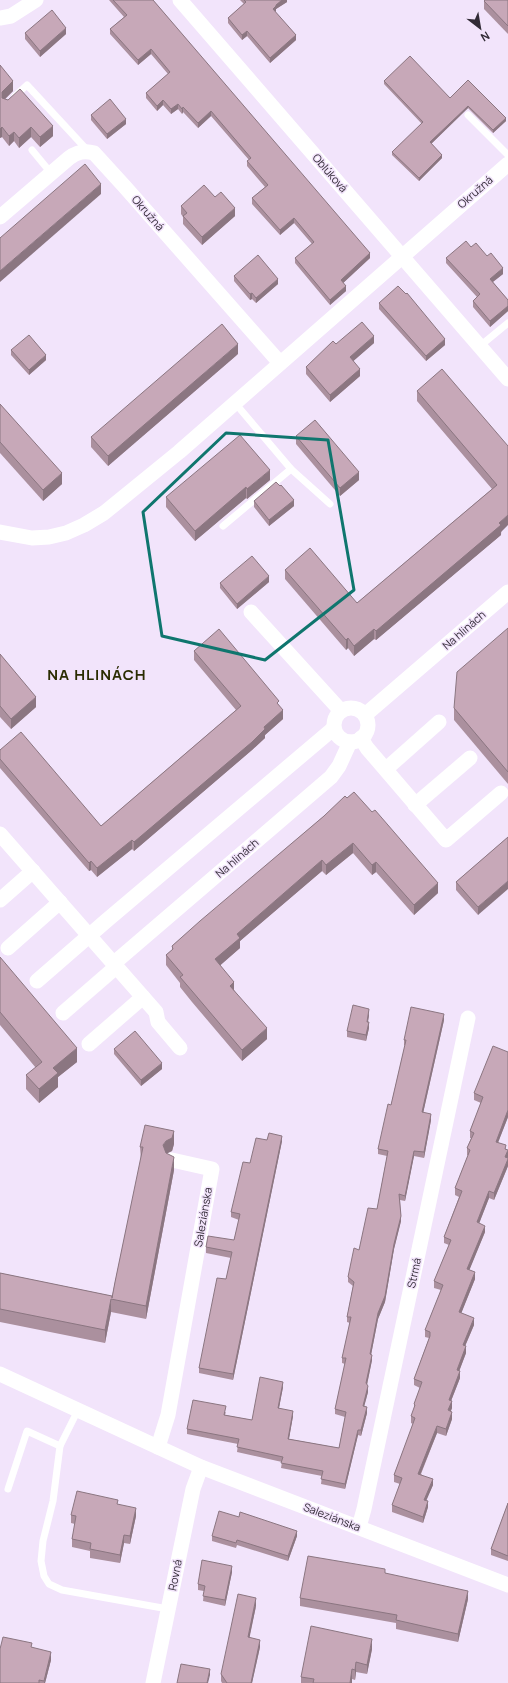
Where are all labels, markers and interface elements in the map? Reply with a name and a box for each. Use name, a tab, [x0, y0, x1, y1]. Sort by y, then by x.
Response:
north arrow	[460, 8, 500, 48]
text: N	[478, 29, 493, 46]
street label: Oblúková	[309, 150, 351, 195]
street label: Okružná	[454, 172, 496, 211]
street label: Okružná	[129, 192, 168, 234]
street label: Na hlinách	[439, 607, 489, 653]
district label: NA HLINÁCH	[47, 664, 147, 685]
street label: Na hlinách	[212, 835, 262, 881]
street label: Saleziánska	[190, 1186, 215, 1248]
street label: Strmá	[403, 1256, 424, 1289]
street label: Saleziánska	[301, 1499, 363, 1534]
street label: Rovná	[164, 1558, 185, 1592]

